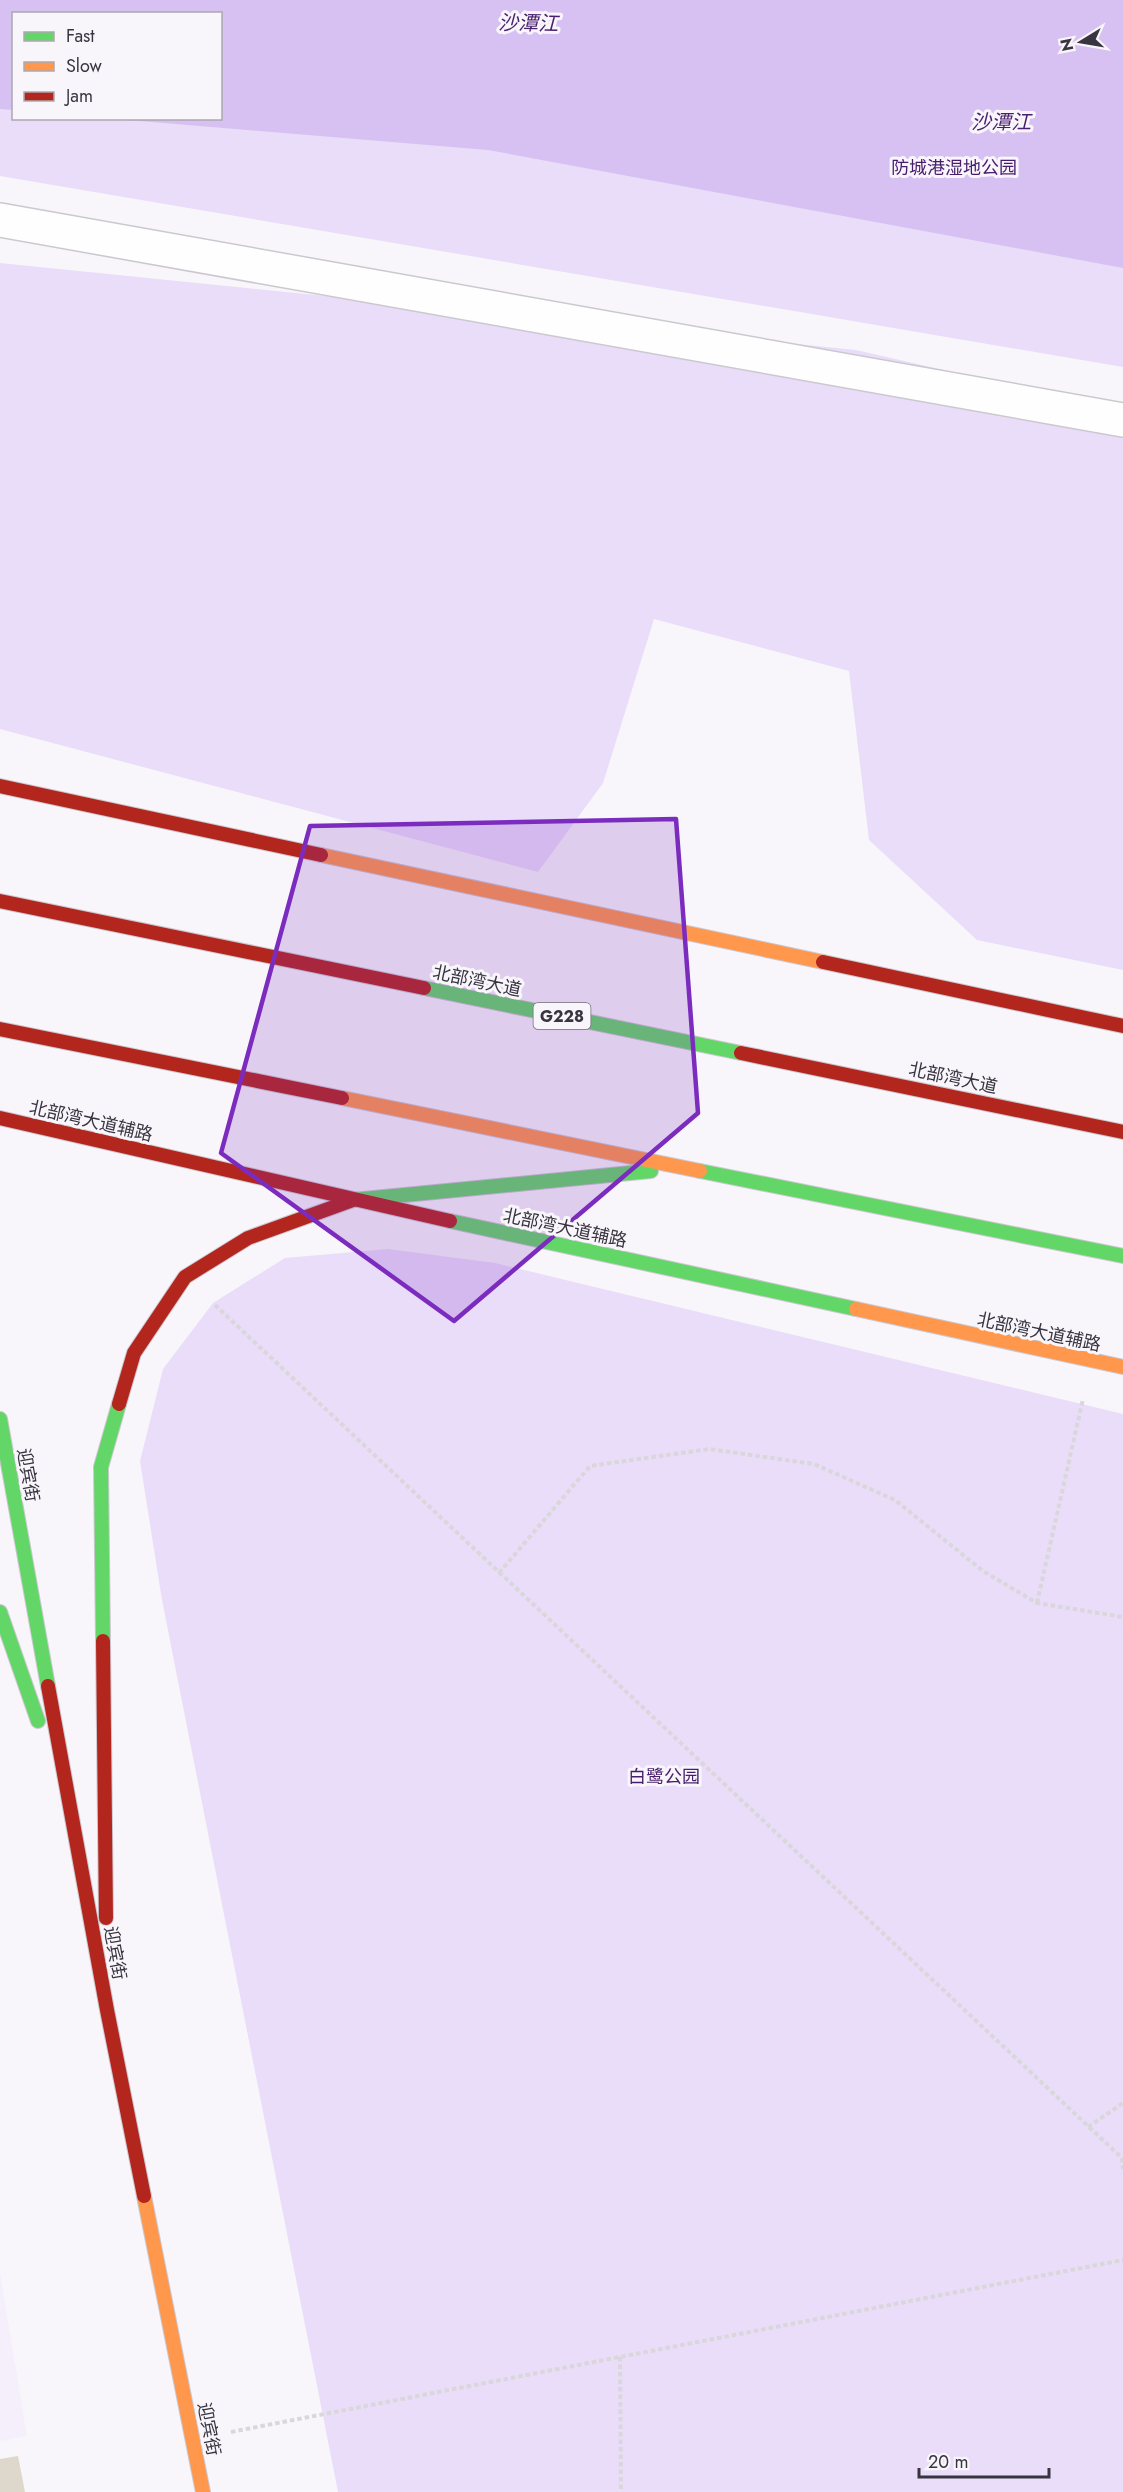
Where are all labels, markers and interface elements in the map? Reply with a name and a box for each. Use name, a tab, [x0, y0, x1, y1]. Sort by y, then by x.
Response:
water label: 沙潭江	[498, 8, 560, 39]
legend	[12, 12, 222, 120]
north arrow	[1051, 12, 1111, 72]
text: Fast	[66, 23, 95, 49]
text: N	[1054, 36, 1079, 53]
text: Slow	[66, 53, 103, 79]
text: Jam	[64, 83, 93, 109]
water label: 沙潭江	[971, 108, 1033, 137]
park label: 防城港湿地公园	[891, 155, 1017, 181]
street label: 北部湾大道	[430, 959, 524, 1003]
road number: G228	[534, 1003, 590, 1029]
street label: 北部湾大道	[906, 1056, 1000, 1100]
street label: 北部湾大道辅路	[27, 1094, 155, 1148]
street label: 北部湾大道辅路	[501, 1202, 629, 1254]
street label: 北部湾大道辅路	[975, 1306, 1103, 1358]
street label: 迎宾街	[11, 1446, 45, 1504]
park label: 白鹭公园	[628, 1764, 700, 1790]
street label: 迎宾街	[98, 1924, 132, 1982]
street label: 迎宾街	[191, 2400, 227, 2458]
scale bar	[919, 2441, 1050, 2479]
text: 20 m	[928, 2449, 968, 2475]

